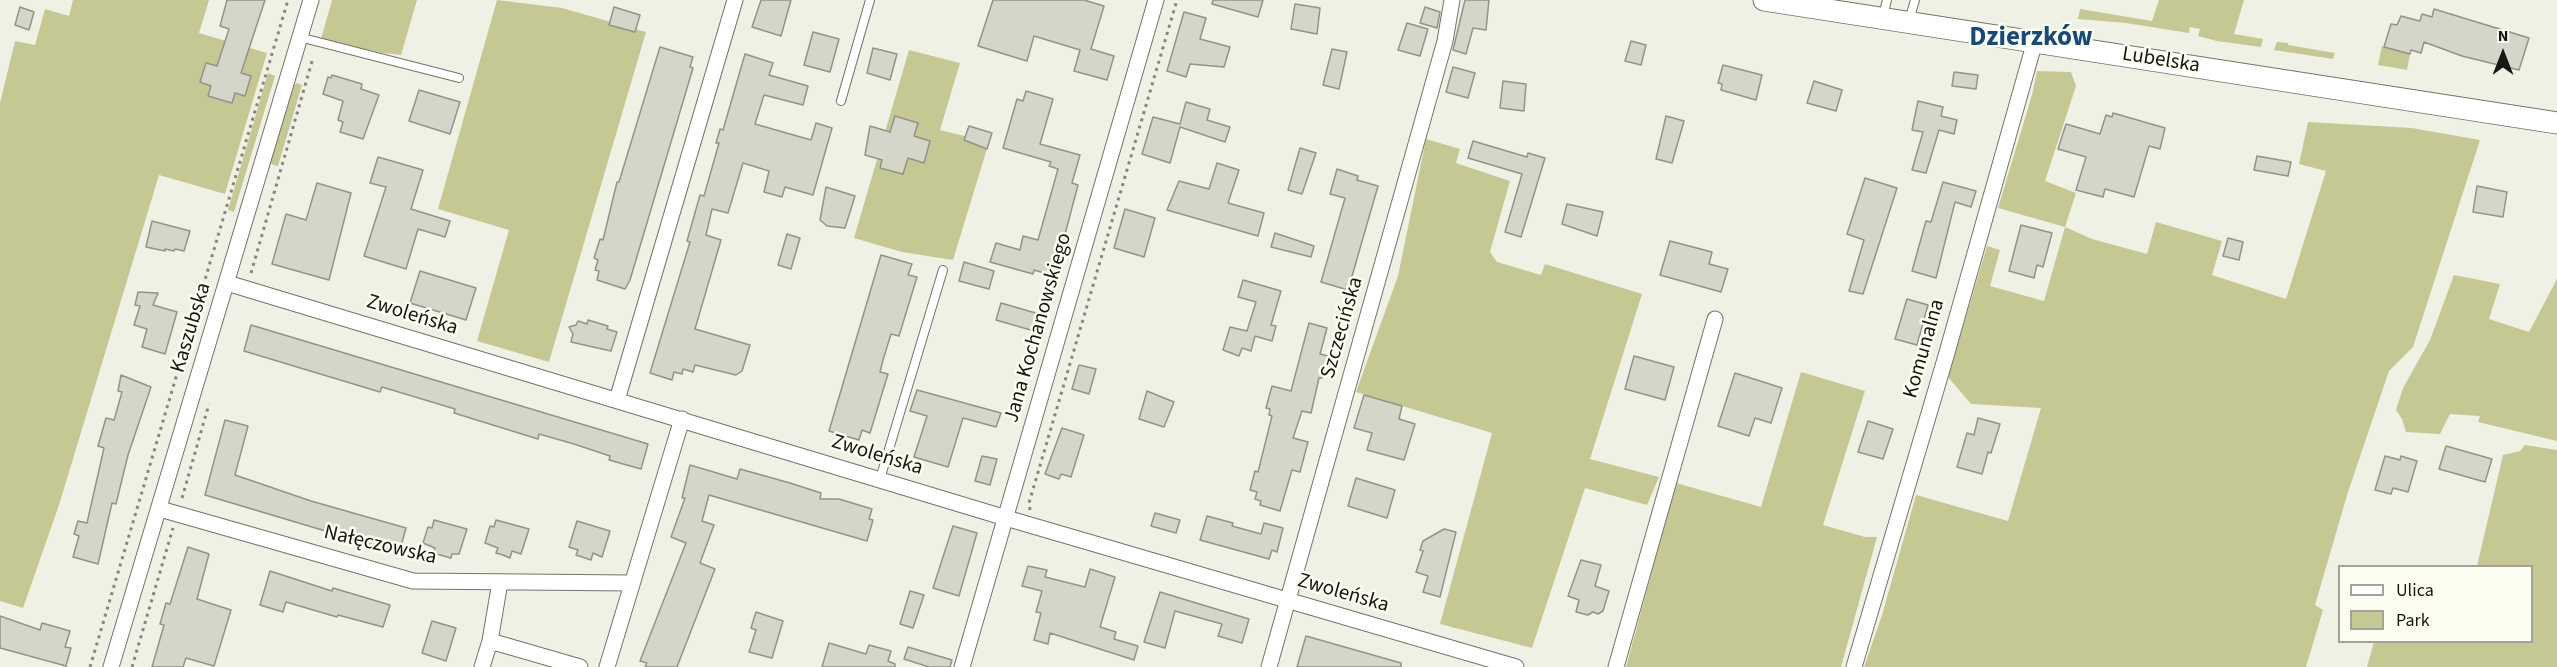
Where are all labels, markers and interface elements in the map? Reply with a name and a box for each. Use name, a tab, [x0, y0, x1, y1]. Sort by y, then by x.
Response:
district label: Dzierzków	[1969, 23, 2093, 55]
north arrow	[2473, 24, 2533, 84]
text: N	[2498, 25, 2508, 47]
street label: Lubelska	[2120, 42, 2202, 80]
street label: Jana Kochanowskiego	[1000, 230, 1078, 426]
street label: Szczecińska	[1316, 274, 1370, 382]
street label: Kaszubska	[166, 280, 218, 376]
street label: Zwoleńska	[363, 290, 461, 342]
street label: Komunalna	[1899, 297, 1951, 401]
street label: Zwoleńska	[828, 430, 926, 482]
street label: Nałęczowska	[321, 521, 439, 571]
legend	[2338, 565, 2533, 643]
street label: Zwoleńska	[1294, 569, 1392, 619]
text: Ulica	[2396, 578, 2434, 603]
text: Park	[2396, 608, 2430, 633]

